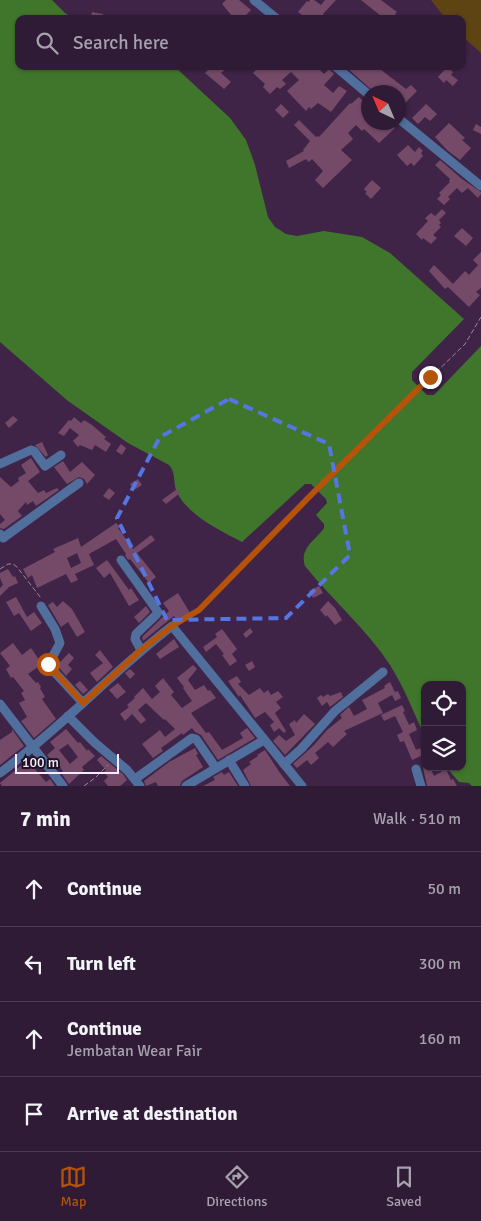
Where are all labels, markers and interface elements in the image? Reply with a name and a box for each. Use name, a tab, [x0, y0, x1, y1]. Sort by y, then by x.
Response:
search box	[15, 15, 466, 70]
icon: search	[33, 29, 61, 57]
text: Search here	[73, 31, 169, 55]
north arrow	[361, 85, 406, 130]
route end	[419, 366, 442, 389]
route start	[37, 653, 60, 676]
map controls	[421, 681, 466, 771]
button: locate	[421, 681, 466, 726]
button: layers	[421, 726, 466, 771]
scale bar	[15, 751, 119, 774]
text: 100 m	[22, 754, 59, 771]
text: 7 min	[20, 806, 71, 832]
text: Walk · 510 m	[373, 809, 461, 829]
icon: ahead	[20, 875, 48, 903]
text: Continue	[67, 877, 142, 901]
text: 50 m	[427, 879, 461, 899]
icon: left	[20, 950, 48, 978]
text: Turn left	[67, 952, 136, 976]
text: 300 m	[419, 954, 461, 974]
text: Continue	[67, 1017, 142, 1041]
icon: ahead	[20, 1025, 48, 1053]
text: 160 m	[419, 1029, 461, 1049]
text: Jembatan Wear Fair	[67, 1041, 202, 1061]
icon: arrive	[20, 1100, 48, 1128]
text: Arrive at destination	[67, 1102, 238, 1126]
tab: Map	[59, 1163, 87, 1210]
tab: Directions	[206, 1163, 267, 1210]
tab: Saved	[386, 1163, 422, 1210]

